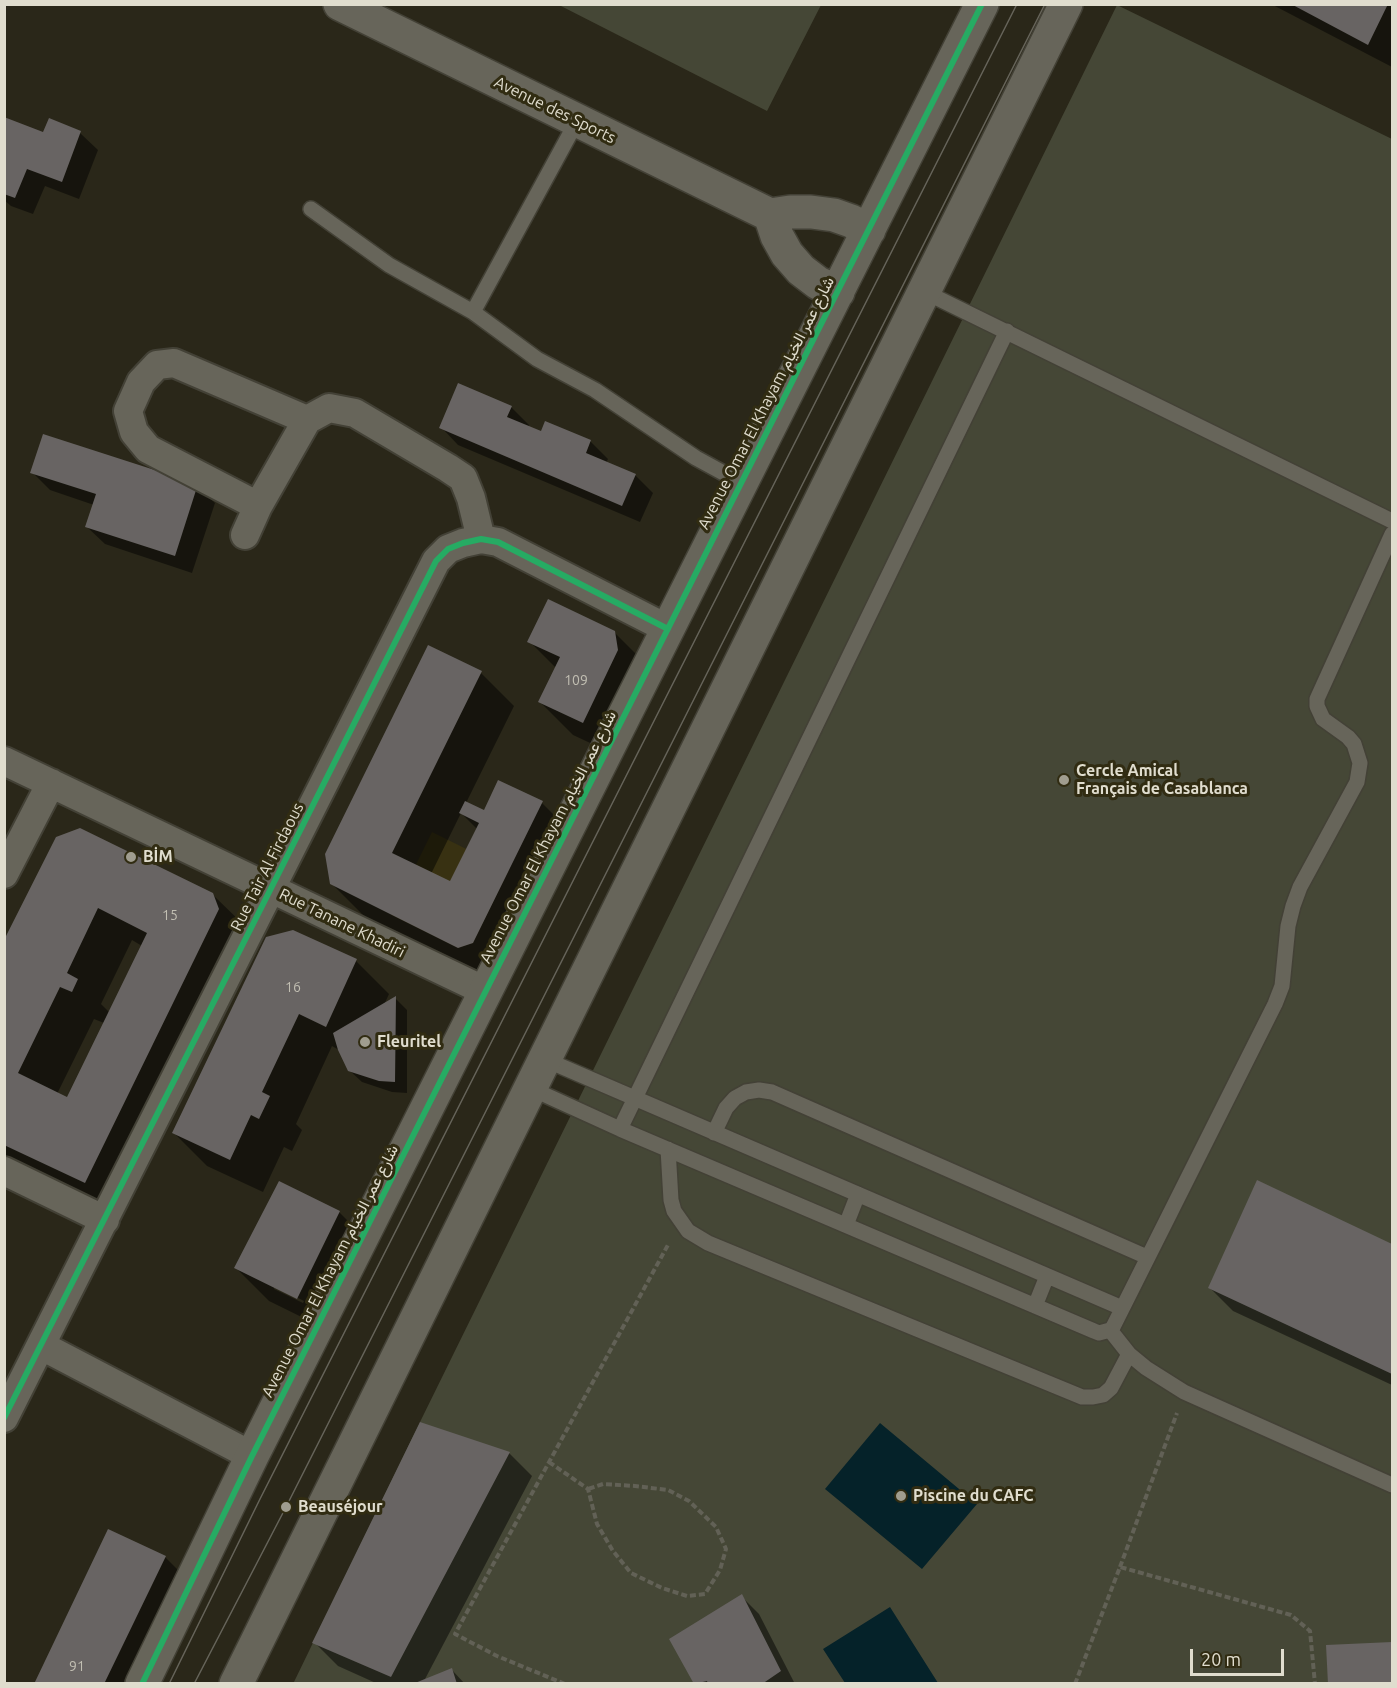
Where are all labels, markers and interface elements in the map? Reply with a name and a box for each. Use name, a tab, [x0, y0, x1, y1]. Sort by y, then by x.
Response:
street label: Avenue des Sports	[491, 72, 619, 148]
street label: Avenue Omar El Khayam شارع عمر الخيام	[694, 273, 838, 533]
house number: 109	[564, 672, 588, 688]
street label: Avenue Omar El Khayam شارع عمر الخيام	[476, 707, 620, 967]
place label: Cercle Amical Français de Casablanca	[1076, 761, 1248, 799]
marker: Cercle Amical Français de Casablanca	[1057, 773, 1071, 787]
street label: Rue Tair Al Firdaous	[226, 800, 308, 934]
place label: BİM	[143, 847, 173, 867]
marker: BİM	[124, 850, 138, 864]
street label: Rue Tanane Khadiri	[276, 884, 408, 962]
house number: 15	[162, 907, 178, 923]
house number: 16	[285, 979, 301, 995]
place label: Fleuritel	[377, 1032, 441, 1052]
marker: Fleuritel	[358, 1035, 372, 1049]
street label: Avenue Omar El Khayam شارع عمر الخيام	[258, 1141, 402, 1401]
place label: Piscine du CAFC	[913, 1486, 1034, 1506]
marker: Piscine du CAFC	[894, 1489, 908, 1503]
place label: Beauséjour	[298, 1497, 383, 1517]
marker: Beauséjour	[279, 1500, 293, 1514]
scale bar	[1193, 1637, 1288, 1675]
text: 20 m	[1201, 1649, 1241, 1669]
house number: 91	[69, 1658, 85, 1674]

